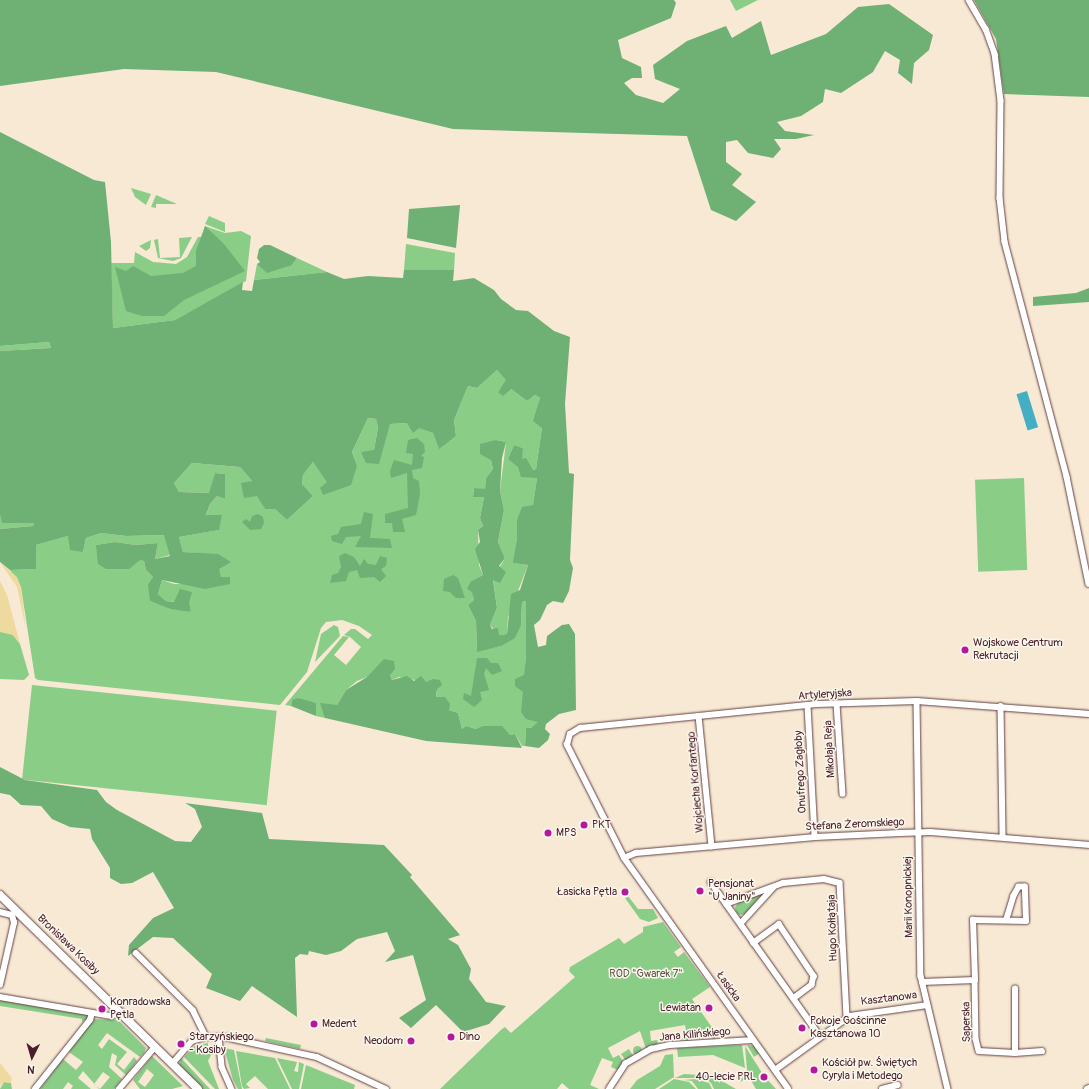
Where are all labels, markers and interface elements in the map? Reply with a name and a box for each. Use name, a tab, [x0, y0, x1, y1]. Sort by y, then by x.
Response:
place label: Wojskowe Centrum Rekrutacji	[973, 637, 1063, 663]
marker: Wojskowe Centrum Rekrutacji	[960, 645, 970, 655]
street label: Artyleryjska	[798, 687, 852, 703]
street label: Mikołaja Reja	[822, 720, 838, 778]
street label: Onufrego Zagłoby	[792, 730, 810, 814]
street label: Wojciecha Korfantego	[685, 731, 707, 833]
street label: Stefana Żeromskiego	[805, 816, 905, 834]
place label: PKT	[592, 818, 611, 832]
marker: PKT	[579, 820, 589, 830]
place label: MPS	[556, 826, 576, 840]
marker: MPS	[543, 828, 553, 838]
street label: Marii Konopnickiej	[902, 856, 916, 938]
place label: Pensjonat "U Janiny"	[708, 878, 755, 904]
place label: Łasicka Pętla	[557, 885, 617, 899]
marker: Pensjonat "U Janiny"	[695, 886, 705, 896]
marker: Łasicka Pętla	[620, 887, 630, 897]
street label: Hugo Kołłątaja	[825, 894, 841, 962]
street label: Bronisława Kosiby	[34, 912, 102, 978]
park label: ROD "Gwarek 7"	[609, 967, 683, 981]
street label: Łasicka	[713, 969, 743, 1005]
street label: Kasztanowa	[860, 989, 918, 1009]
place label: Konradowska Pętla	[110, 996, 171, 1022]
place label: Lewiatan	[660, 1001, 701, 1015]
street label: Saperska	[960, 1002, 974, 1042]
marker: Lewiatan	[704, 1003, 714, 1013]
marker: Konradowska Pętla	[97, 1004, 107, 1014]
place label: Pokoje Gościnne Kasztanowa 10	[810, 1015, 886, 1041]
place label: Medent	[322, 1017, 357, 1031]
marker: Medent	[309, 1019, 319, 1029]
marker: Pokoje Gościnne Kasztanowa 10	[797, 1023, 807, 1033]
street label: Jana Kilińskiego	[659, 1025, 731, 1045]
place label: Dino	[459, 1030, 480, 1044]
place label: Starzyńskiego - Kosiby	[189, 1031, 254, 1057]
marker: Dino	[446, 1032, 456, 1042]
place label: Neodom	[364, 1034, 403, 1048]
marker: Neodom	[406, 1036, 416, 1046]
north arrow	[12, 1037, 52, 1077]
marker: Starzyńskiego - Kosiby	[176, 1039, 186, 1049]
place label: Kościół pw. Świętych Cyryla i Metodego	[822, 1057, 917, 1083]
text: N	[27, 1063, 35, 1076]
marker: Kościół pw. Świętych Cyryla i Metodego	[809, 1065, 819, 1075]
place label: 40-lecie PRL	[695, 1070, 756, 1084]
marker: 40-lecie PRL	[759, 1072, 769, 1082]

